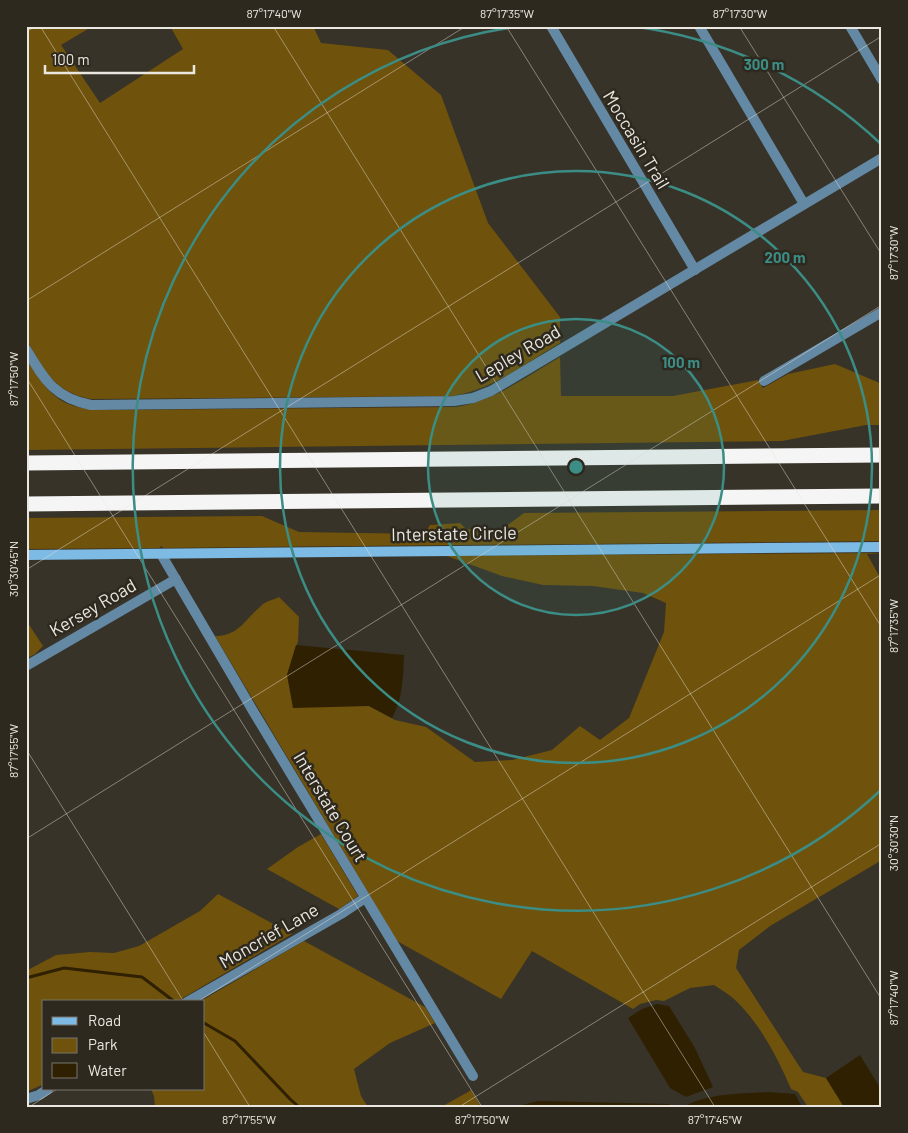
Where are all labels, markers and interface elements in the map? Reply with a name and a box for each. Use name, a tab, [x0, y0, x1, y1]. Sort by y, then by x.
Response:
text: 87°17'40"W	[247, 6, 302, 20]
text: 87°17'35"W	[480, 6, 534, 20]
text: 87°17'30"W	[713, 6, 768, 20]
scale bar	[45, 42, 194, 74]
text: 100 m	[52, 50, 90, 68]
text: 300 m	[744, 55, 784, 73]
street label: Moccasin Trail	[599, 86, 675, 193]
text: 87°17'30"W	[886, 225, 900, 280]
text: 200 m	[764, 248, 806, 266]
street label: Lepley Road	[471, 320, 564, 386]
text: 87°17'50"W	[6, 351, 20, 406]
text: 100 m	[662, 353, 700, 371]
centre of rings	[567, 458, 585, 476]
street label: Interstate Circle	[391, 521, 517, 545]
text: 30°30'45"N	[6, 541, 20, 597]
street label: Kersey Road	[45, 573, 140, 641]
text: 87°17'35"W	[886, 599, 900, 653]
text: 87°17'55"W	[6, 724, 20, 778]
street label: Interstate Court	[289, 748, 372, 865]
text: 30°30'30"N	[886, 815, 900, 871]
street label: Moncrief Lane	[215, 898, 322, 972]
text: 87°17'40"W	[886, 970, 900, 1025]
legend	[42, 1000, 205, 1090]
text: Road	[88, 1011, 121, 1029]
text: Park	[88, 1035, 118, 1053]
text: Water	[88, 1061, 127, 1079]
text: 87°17'55"W	[222, 1112, 276, 1126]
text: 87°17'50"W	[455, 1112, 510, 1126]
text: 87°17'45"W	[688, 1112, 743, 1126]

